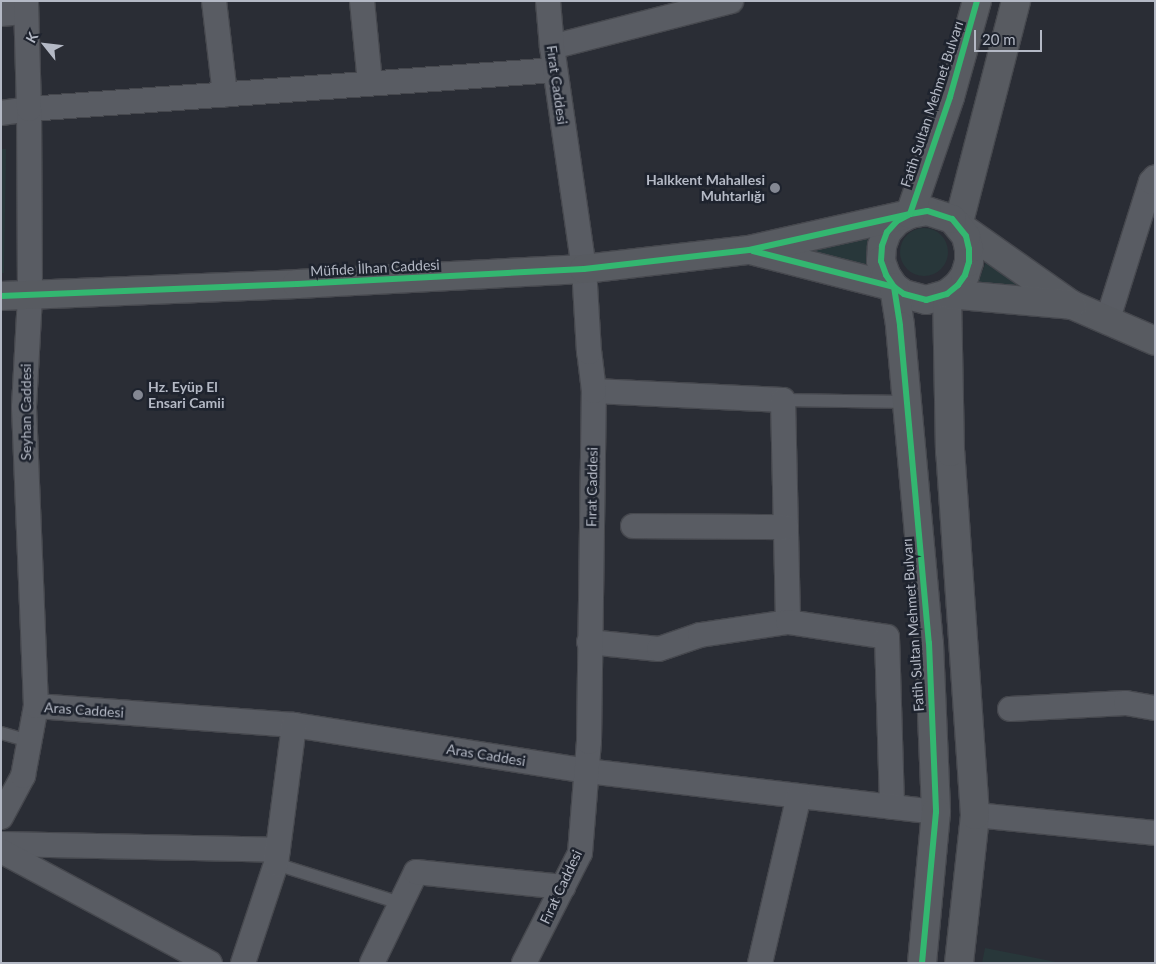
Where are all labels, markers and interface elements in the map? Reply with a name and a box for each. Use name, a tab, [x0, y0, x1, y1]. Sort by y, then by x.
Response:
street label: Fatih Sultan Mehmet Bulvarı	[897, 19, 967, 189]
north arrow	[20, 20, 70, 70]
scale bar	[976, 20, 1044, 52]
text: K	[22, 29, 41, 46]
text: 20 m	[982, 30, 1016, 48]
street label: Fırat Caddesi	[543, 44, 571, 126]
place label: Halkkent Mahallesi Muhtarlığı	[646, 172, 765, 204]
marker: Halkkent Mahallesi Muhtarlığı	[769, 182, 781, 194]
street label: Müfide İlhan Caddesi	[310, 256, 440, 280]
street label: Seyhan Caddesi	[18, 364, 34, 460]
place label: Hz. Eyüp El Ensari Camii	[148, 379, 224, 412]
marker: Hz. Eyüp El Ensari Camii	[132, 389, 144, 401]
street label: Fırat Caddesi	[583, 447, 601, 527]
street label: Fatih Sultan Mehmet Bulvarı	[899, 538, 927, 712]
street label: Aras Caddesi	[44, 699, 124, 721]
street label: Aras Caddesi	[445, 740, 527, 770]
street label: Fırat Caddesi	[536, 847, 586, 927]

